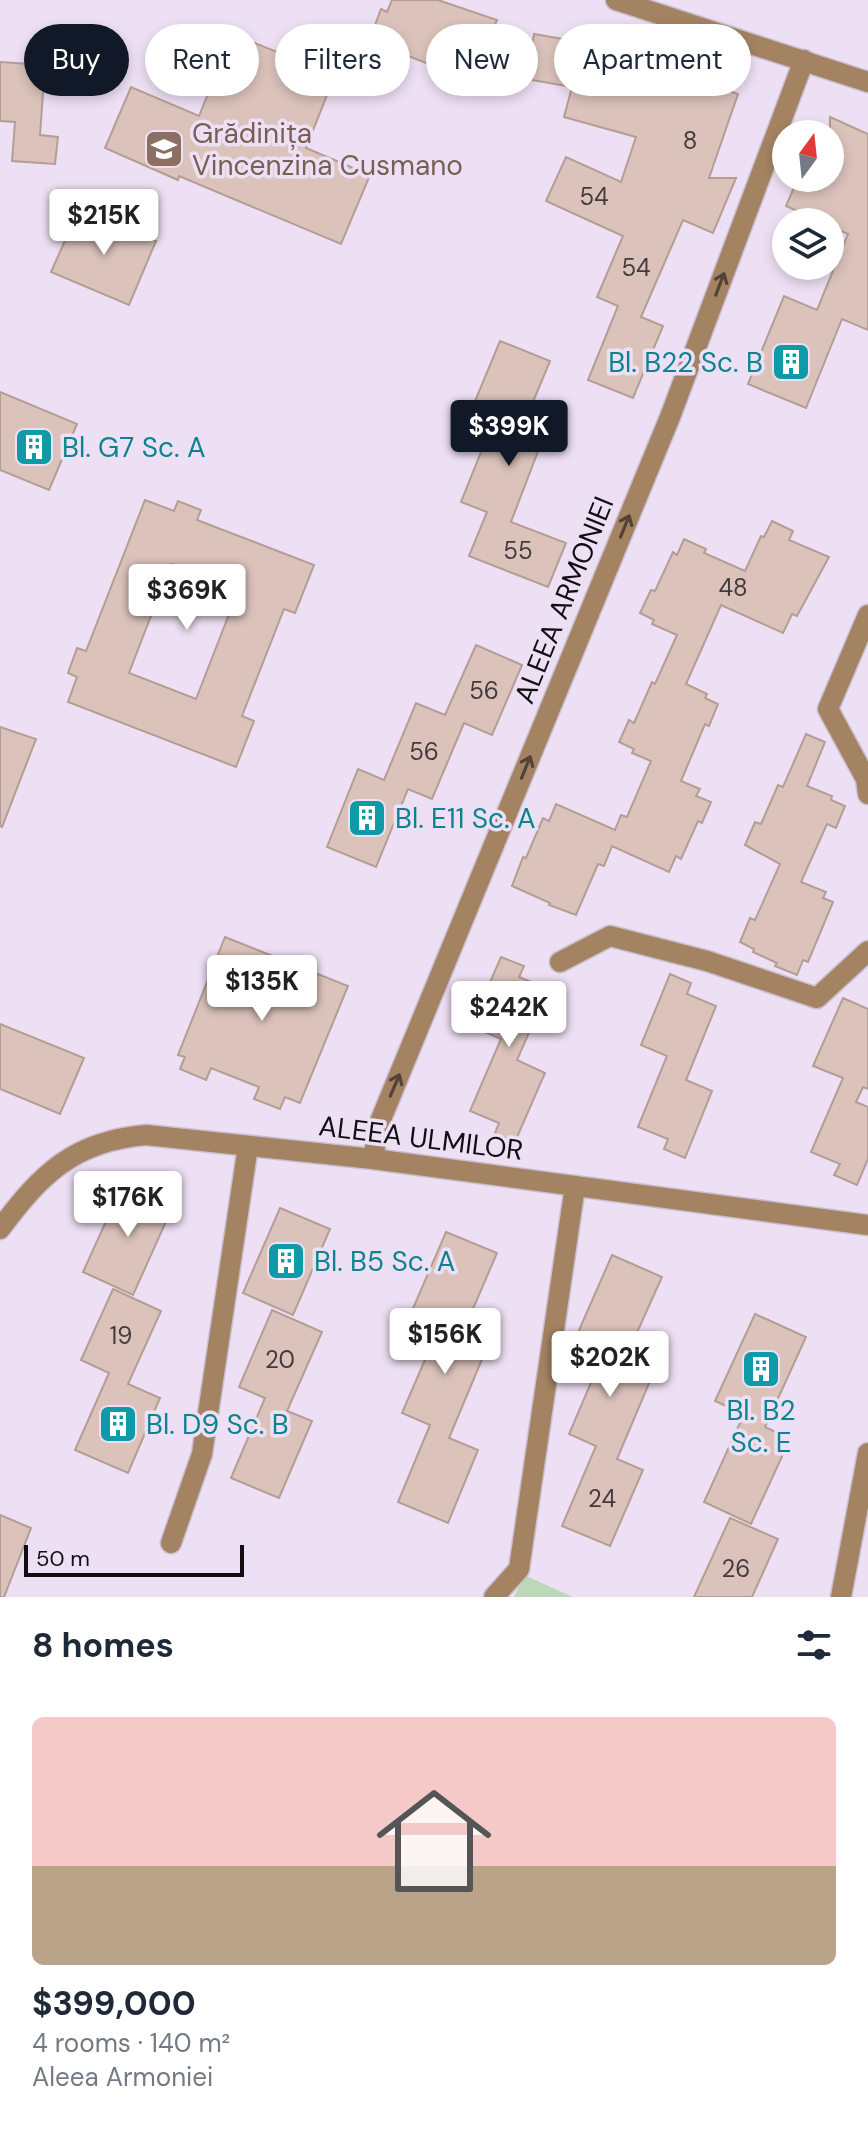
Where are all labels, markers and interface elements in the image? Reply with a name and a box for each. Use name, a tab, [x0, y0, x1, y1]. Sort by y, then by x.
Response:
chip: Buy	[24, 24, 129, 96]
chip: Rent	[145, 24, 259, 96]
chip: Filters	[275, 24, 410, 96]
chip: New	[426, 24, 538, 96]
chip: Apartment	[554, 24, 751, 96]
place label: Grădinița Vincenzina Cusmano	[192, 115, 463, 184]
north arrow	[772, 120, 844, 192]
map controls	[772, 120, 844, 280]
house number: 8	[683, 125, 697, 156]
school or university icon: Grădinița Vincenzina Cusmano	[143, 128, 185, 170]
house number: 54	[579, 181, 609, 212]
pin: $215K	[48, 189, 160, 257]
text: $215K	[67, 198, 141, 232]
button: layers	[772, 208, 844, 280]
house number: 54	[621, 252, 651, 283]
one-way arrow	[714, 272, 728, 297]
building icon: Bl. B22 Sc. B	[770, 341, 812, 383]
place label: Bl. B22 Sc. B	[608, 344, 763, 381]
pin: $399K	[453, 400, 565, 468]
text: $399K	[469, 409, 549, 443]
building icon: Bl. G7 Sc. A	[13, 426, 55, 468]
place label: Bl. G7 Sc. A	[62, 429, 206, 466]
street label: ALEEA ARMONIEI	[506, 491, 622, 709]
one-way arrow	[619, 514, 633, 539]
house number: 55	[503, 535, 533, 566]
pin: $369K	[131, 564, 243, 632]
house number: 48	[718, 572, 748, 603]
text: $369K	[147, 573, 227, 607]
house number: 56	[469, 675, 499, 706]
house number: 56	[409, 736, 439, 767]
one-way arrow	[520, 755, 535, 780]
building icon: Bl. E11 Sc. A	[346, 797, 388, 839]
place label: Bl. E11 Sc. A	[395, 800, 536, 837]
pin: $135K	[206, 955, 318, 1023]
text: $135K	[225, 964, 299, 998]
pin: $242K	[453, 981, 565, 1049]
text: $242K	[469, 990, 549, 1024]
one-way arrow	[389, 1073, 403, 1098]
street label: ALEEA ULMILOR	[317, 1107, 525, 1169]
pin: $176K	[72, 1171, 184, 1239]
text: $176K	[92, 1180, 164, 1214]
building icon: Bl. B5 Sc. A	[265, 1240, 307, 1282]
place label: Bl. B5 Sc. A	[314, 1243, 455, 1280]
pin: $156K	[389, 1308, 501, 1376]
text: $156K	[408, 1317, 482, 1351]
house number: 19	[110, 1320, 132, 1351]
pin: $202K	[554, 1331, 666, 1399]
text: $202K	[570, 1340, 650, 1374]
house number: 20	[265, 1344, 295, 1375]
building icon: Bl. B2 Sc. E	[740, 1348, 782, 1390]
place label: Bl. B2 Sc. E	[726, 1392, 796, 1461]
building icon: Bl. D9 Sc. B	[97, 1403, 139, 1445]
place label: Bl. D9 Sc. B	[146, 1406, 289, 1443]
house number: 24	[588, 1483, 616, 1514]
scale bar	[24, 1541, 244, 1577]
text: 50 m	[36, 1544, 90, 1573]
house number: 26	[722, 1553, 750, 1584]
text: 8 homes	[32, 1623, 174, 1668]
icon: filters	[792, 1623, 836, 1667]
icon: home	[362, 1769, 506, 1913]
text: $399,000	[32, 1981, 196, 2026]
text: 4 rooms · 140 m²	[32, 2026, 230, 2060]
text: Aleea Armoniei	[32, 2060, 213, 2094]

